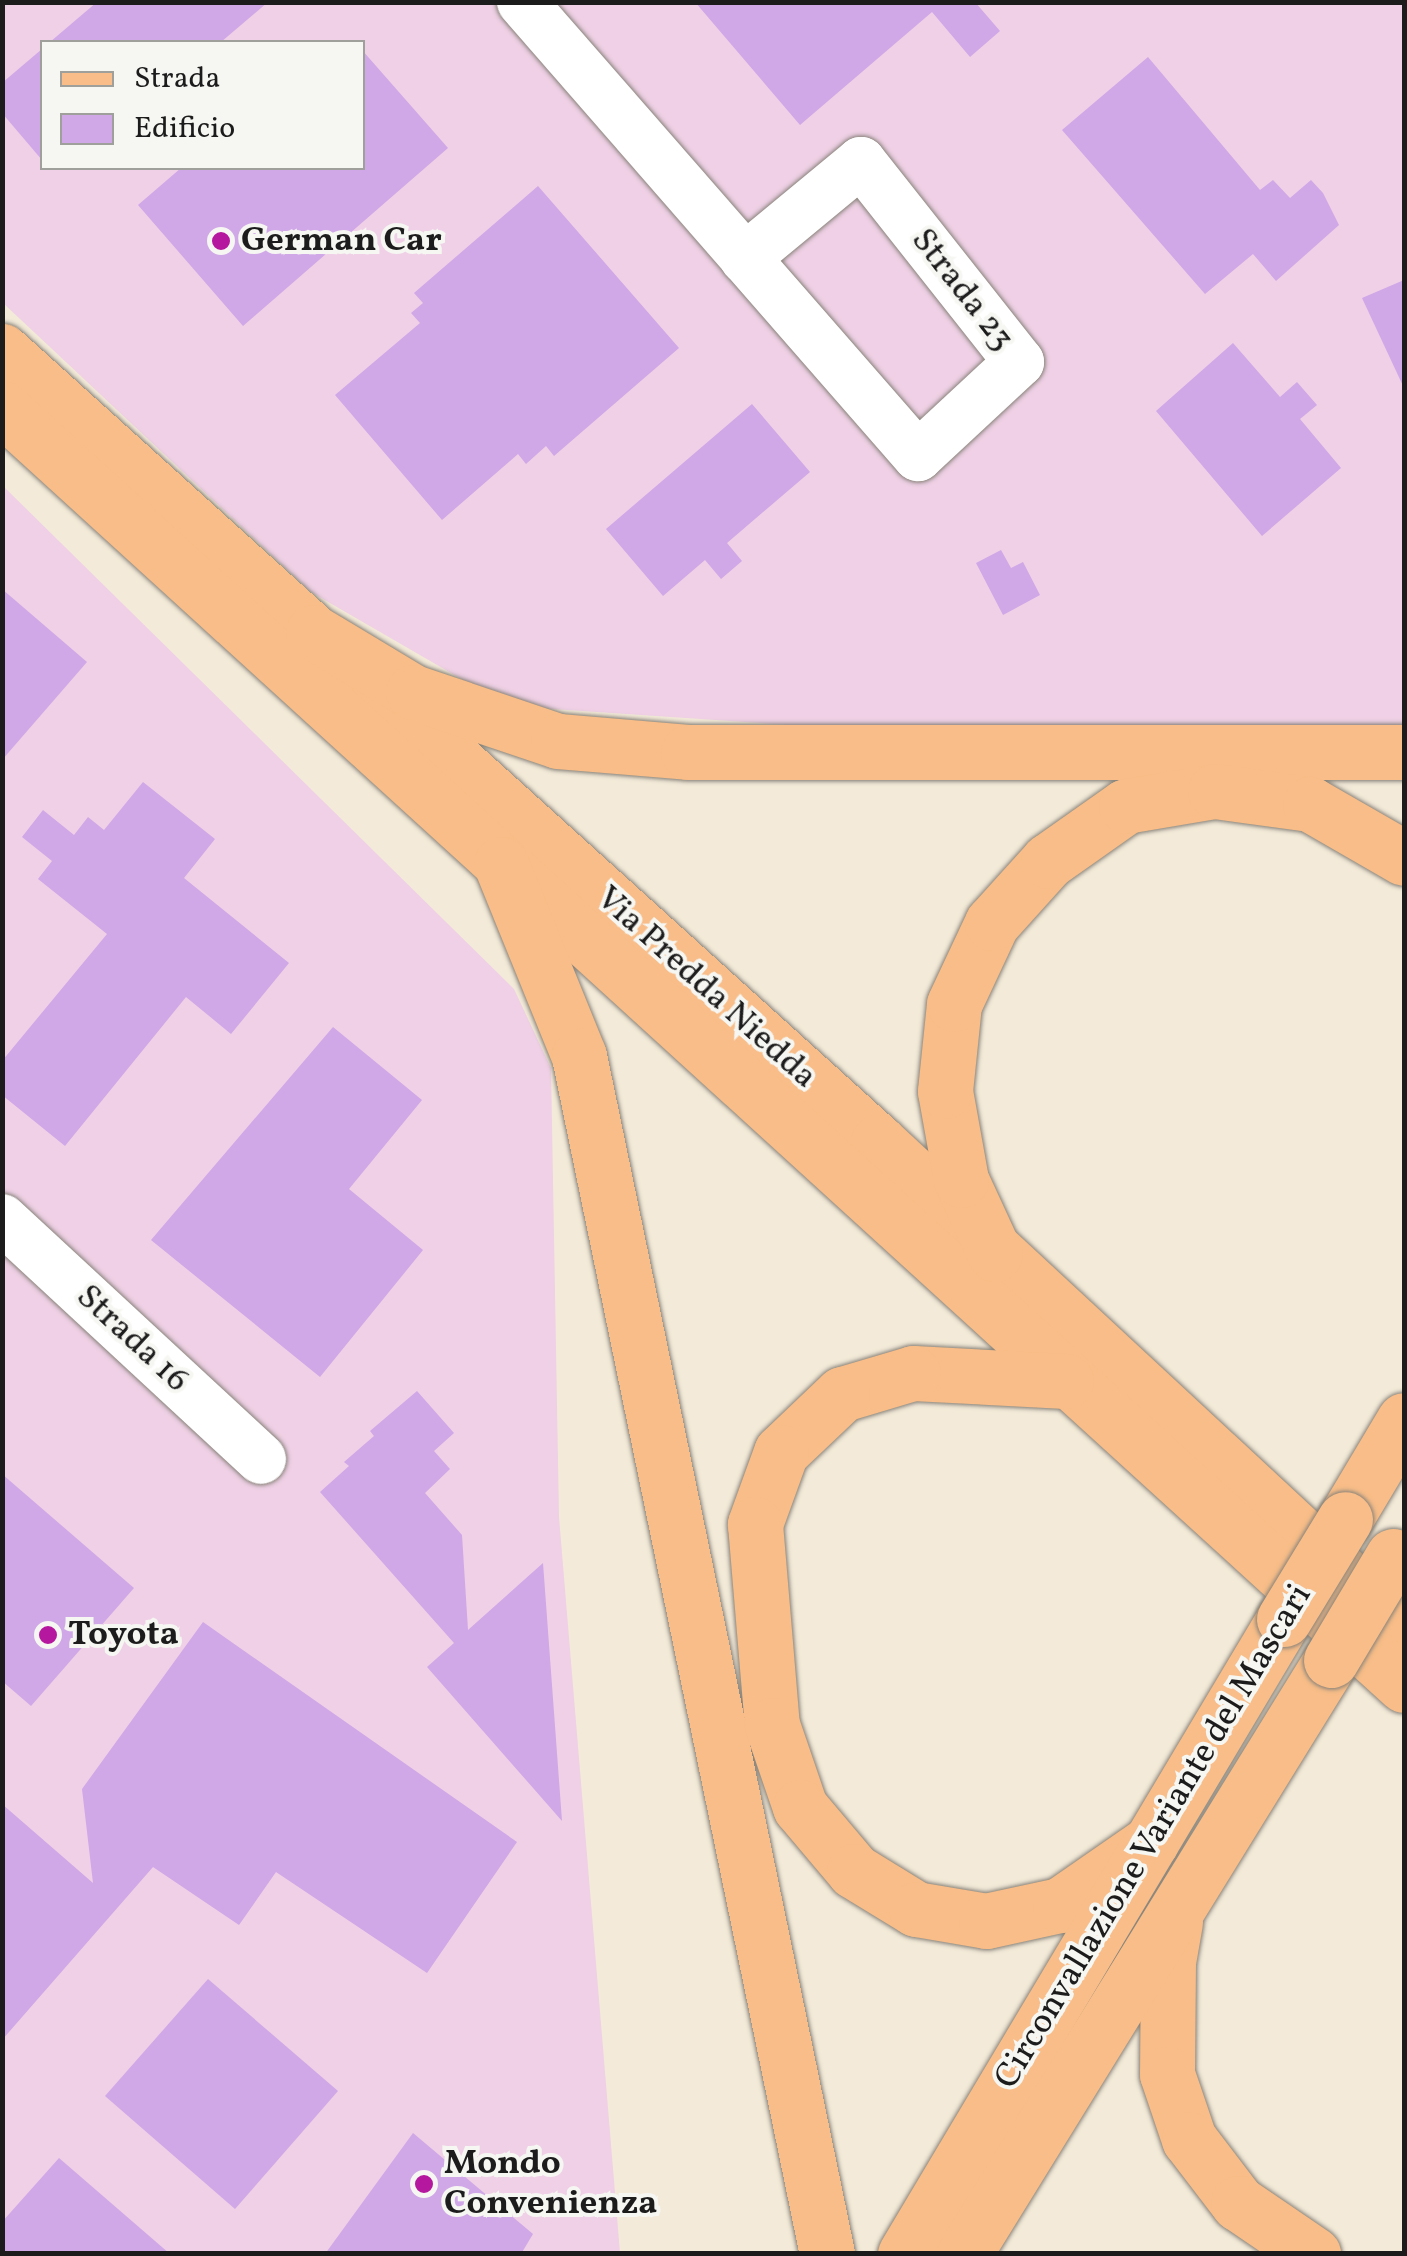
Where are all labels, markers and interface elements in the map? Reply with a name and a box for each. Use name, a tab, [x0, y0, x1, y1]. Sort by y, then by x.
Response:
legend	[40, 40, 365, 170]
text: Strada	[134, 58, 220, 100]
text: Edificio	[134, 108, 235, 150]
place label: German Car	[241, 220, 442, 262]
street label: Strada 23	[901, 221, 1023, 359]
marker: German Car	[210, 230, 232, 252]
street label: Via Predda Niedda	[587, 878, 825, 1098]
street label: Strada 16	[67, 1276, 197, 1402]
street label: Circonvallazione Variante del Mascari	[986, 1577, 1322, 2097]
place label: Toyota	[68, 1614, 179, 1656]
marker: Toyota	[37, 1624, 59, 1646]
place label: Mondo Convenienza	[444, 2143, 657, 2225]
marker: Mondo Convenienza	[413, 2173, 435, 2195]

